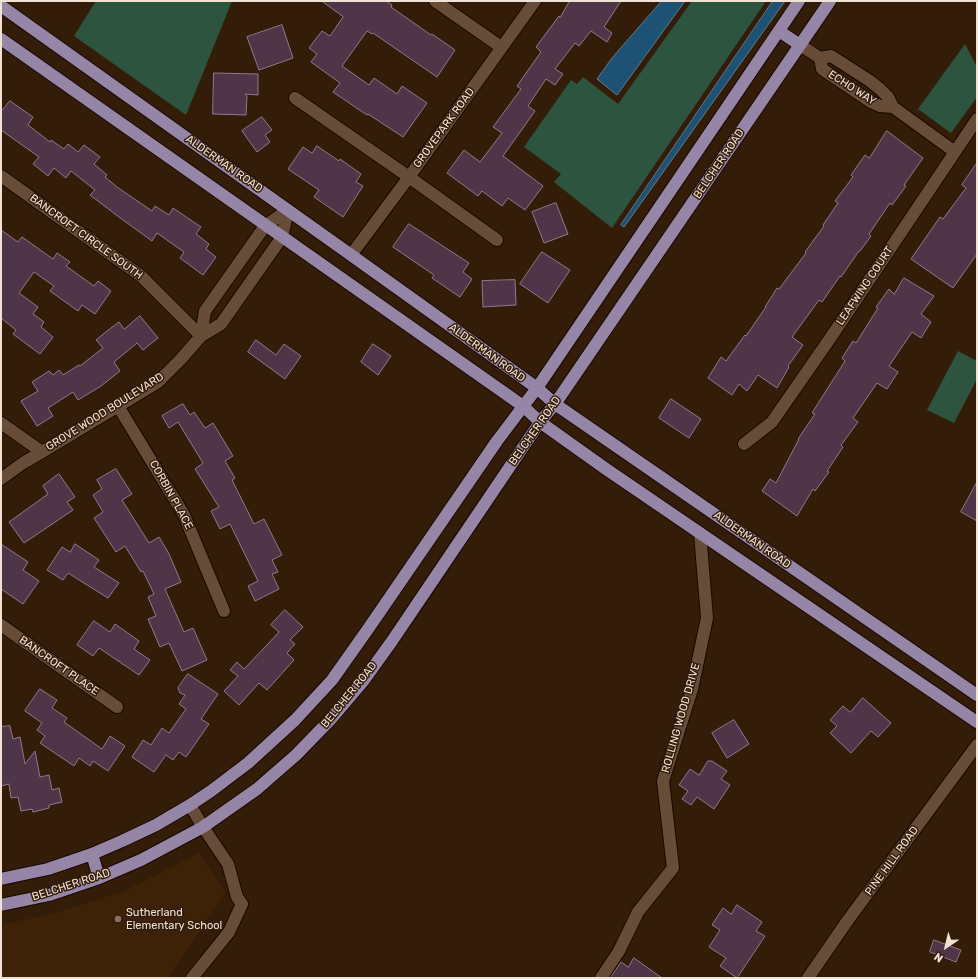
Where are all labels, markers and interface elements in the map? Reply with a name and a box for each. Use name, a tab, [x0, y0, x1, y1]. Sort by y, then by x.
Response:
street label: ECHO WAY	[826, 68, 878, 108]
street label: GROVEPARK ROAD	[411, 85, 477, 171]
street label: BELCHER ROAD	[691, 127, 747, 201]
street label: ALDERMAN ROAD	[183, 133, 265, 195]
street label: BANCROFT CIRCLE SOUTH	[27, 192, 145, 282]
street label: LEAFWING COURT	[834, 244, 896, 328]
street label: ALDERMAN ROAD	[446, 321, 528, 385]
street label: GROVE WOOD BOULEVARD	[44, 370, 166, 454]
street label: BELCHER ROAD	[506, 394, 564, 468]
street label: CORBIN PLACE	[147, 458, 195, 532]
street label: ALDERMAN ROAD	[711, 509, 793, 571]
street label: BANCROFT PLACE	[17, 634, 101, 698]
street label: BELCHER ROAD	[318, 659, 380, 731]
street label: ROLLING WOOD DRIVE	[659, 662, 703, 774]
street label: PINE HILL ROAD	[862, 824, 922, 898]
street label: BELCHER ROAD	[30, 866, 112, 904]
place label: Sutherland Elementary School	[126, 906, 222, 932]
marker: Sutherland Elementary School	[113, 914, 123, 924]
north arrow	[926, 927, 966, 967]
text: N	[932, 950, 946, 965]

